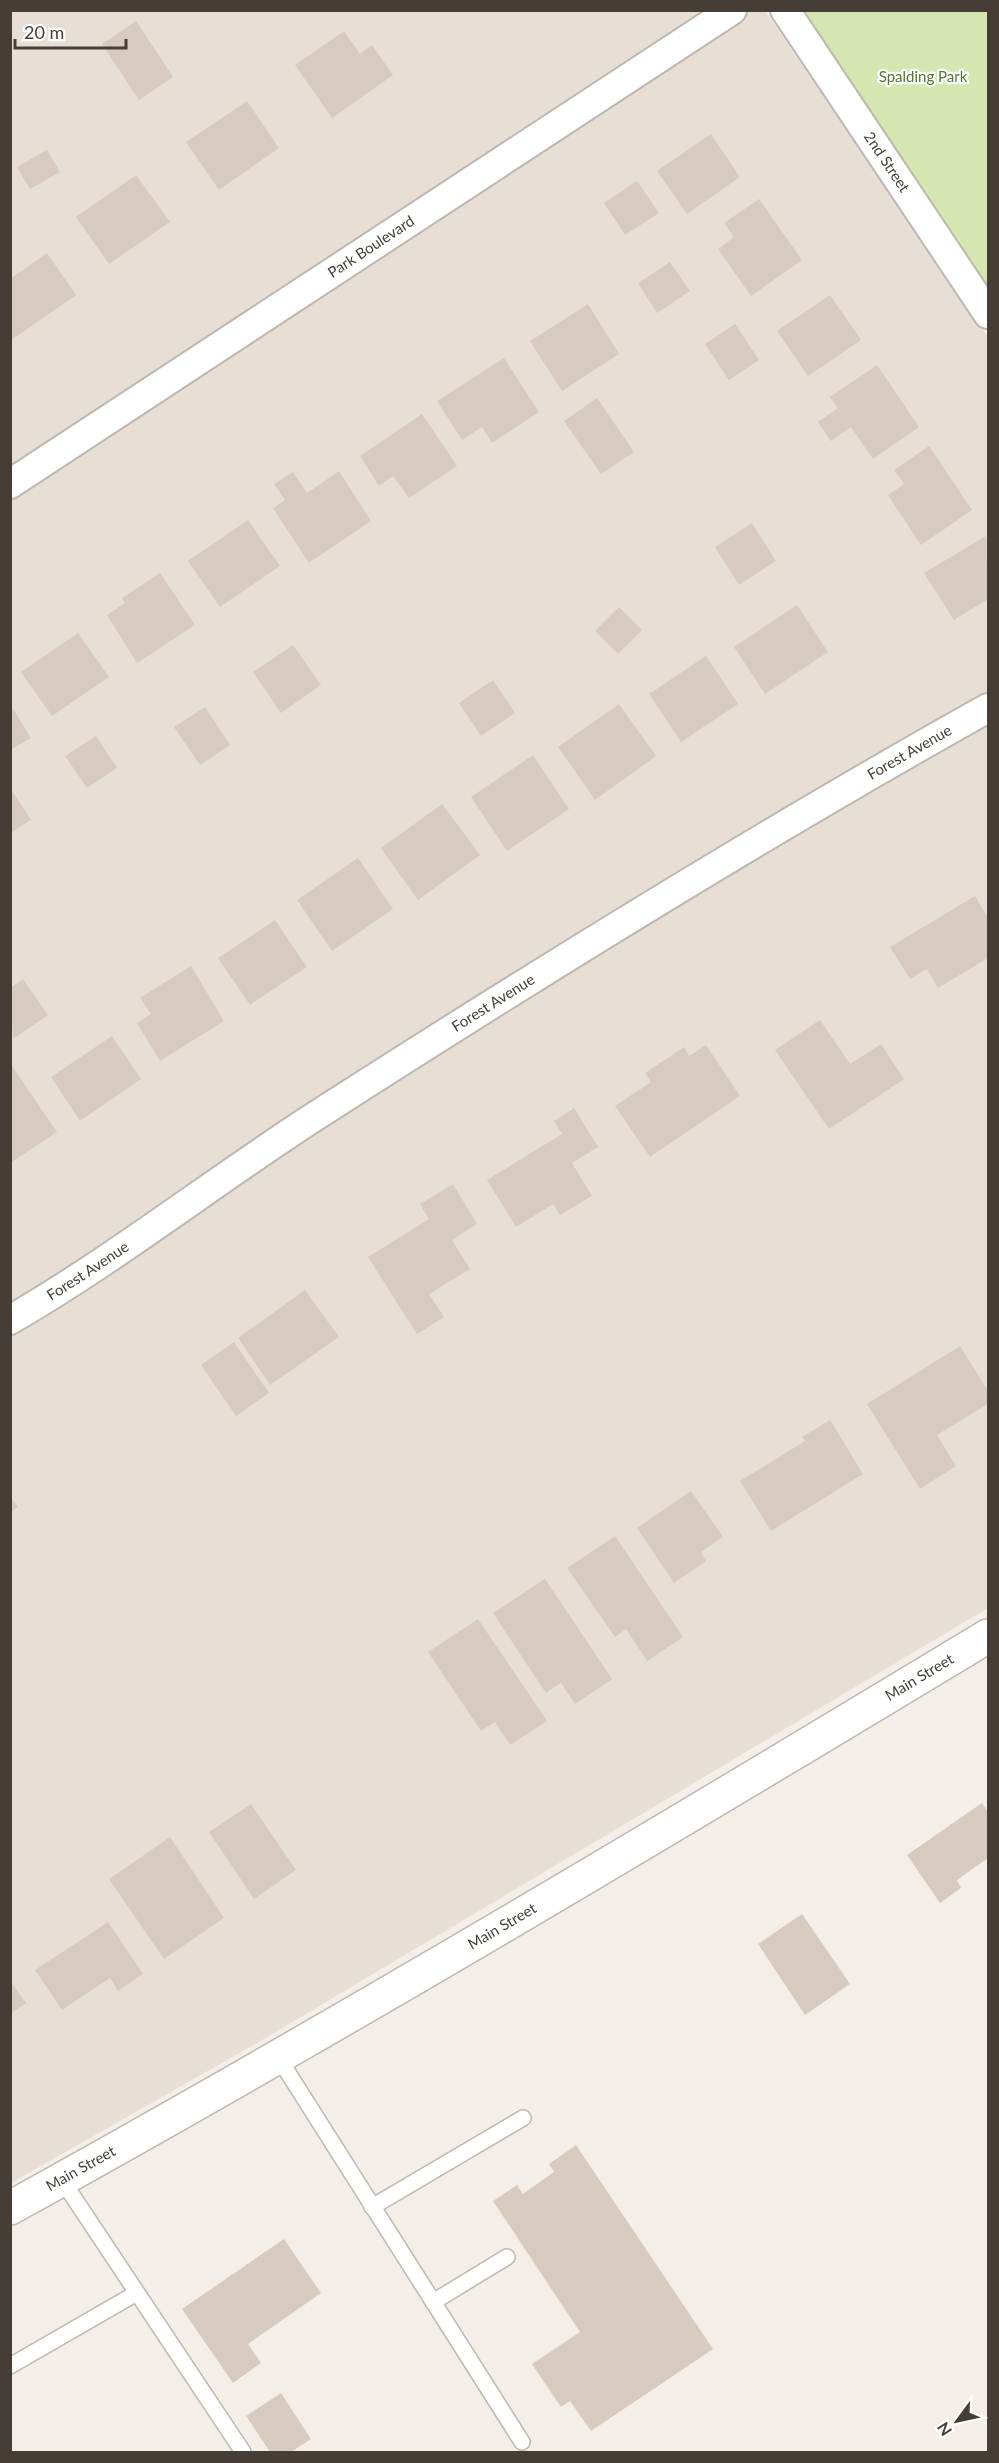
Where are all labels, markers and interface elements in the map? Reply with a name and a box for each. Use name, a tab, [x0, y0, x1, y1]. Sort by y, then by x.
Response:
scale bar	[15, 12, 126, 50]
text: 20 m	[24, 21, 64, 43]
park label: Spalding Park	[879, 67, 968, 85]
street label: 2nd Street	[861, 128, 914, 196]
street label: Park Boulevard	[324, 211, 417, 281]
street label: Forest Avenue	[864, 720, 955, 783]
street label: Forest Avenue	[448, 970, 538, 1035]
street label: Forest Avenue	[43, 1237, 132, 1304]
street label: Main Street	[882, 1649, 957, 1704]
street label: Main Street	[464, 1898, 540, 1953]
street label: Main Street	[43, 2141, 119, 2194]
north arrow	[927, 2391, 987, 2451]
text: N	[933, 2419, 955, 2440]

